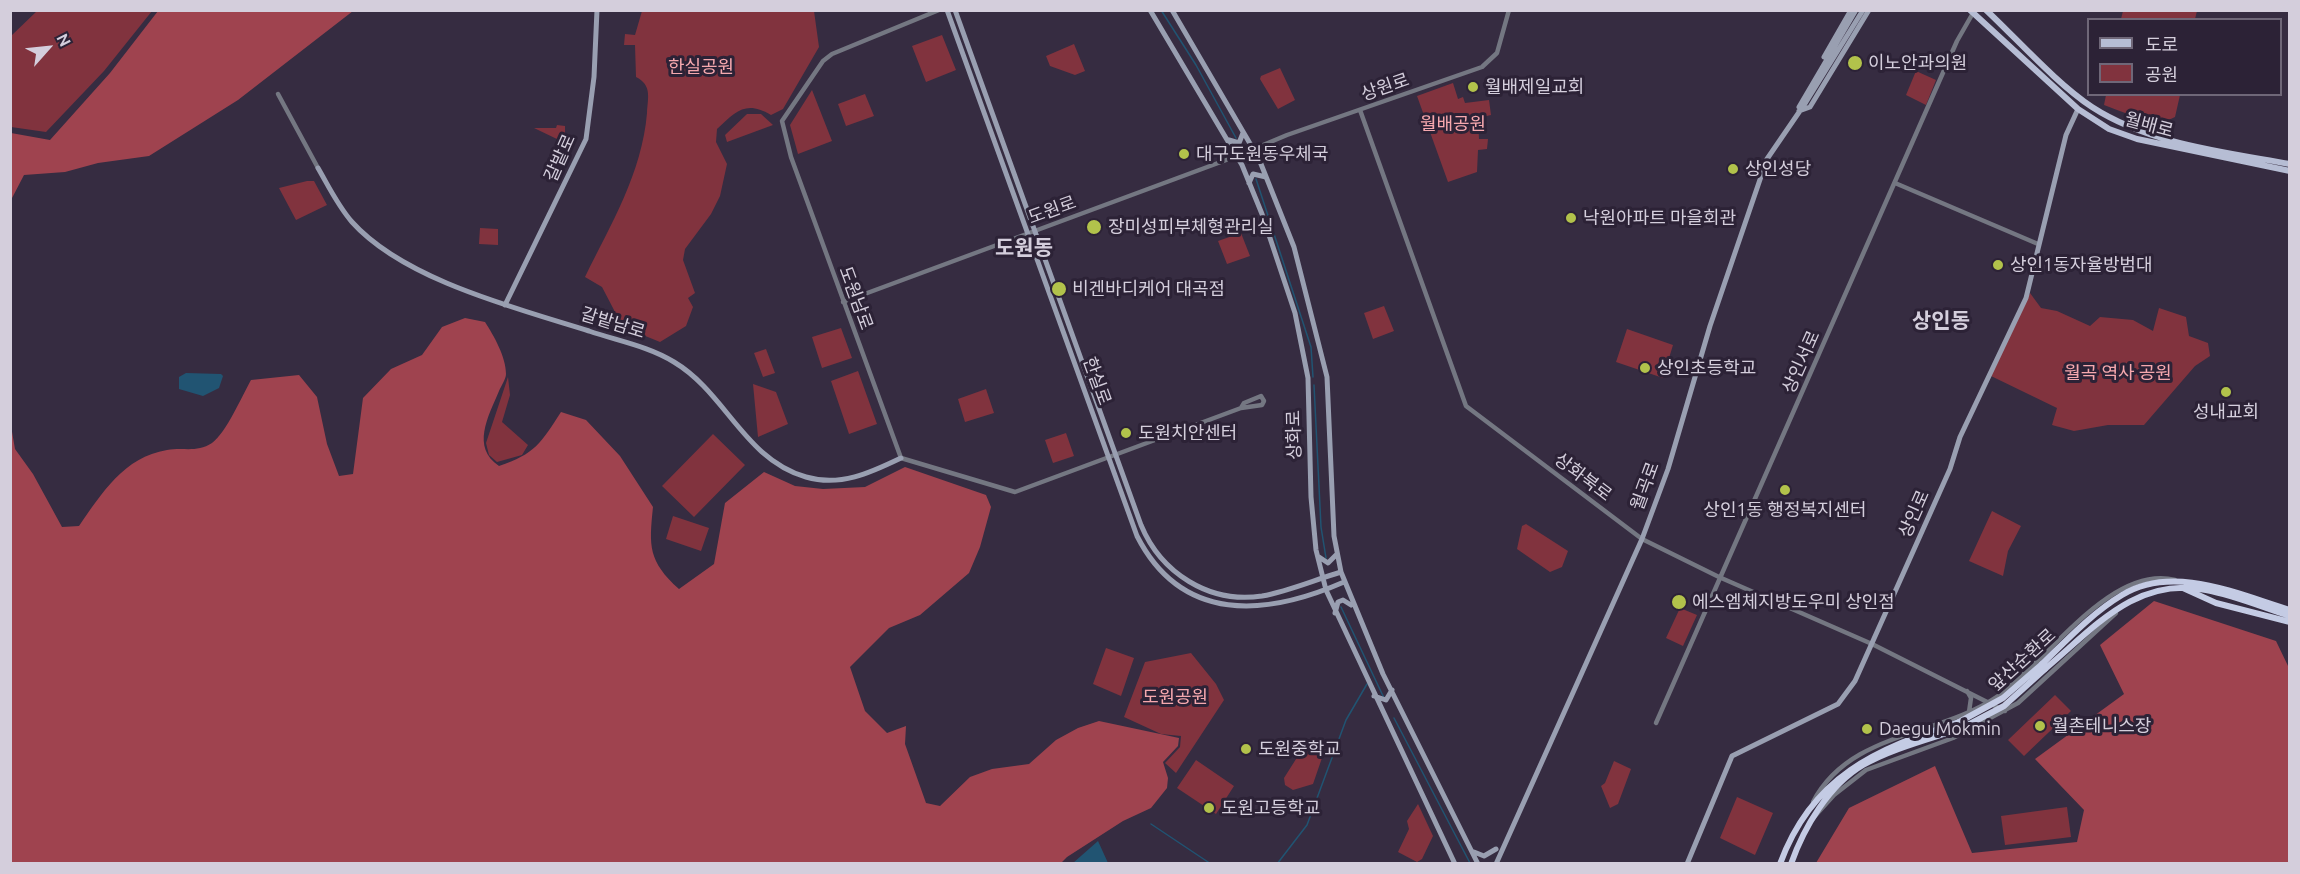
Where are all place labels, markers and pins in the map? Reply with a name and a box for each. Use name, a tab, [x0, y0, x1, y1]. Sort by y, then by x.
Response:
place label: 이노안과의원	[1868, 52, 1967, 74]
marker: 이노안과의원	[1846, 54, 1864, 72]
place label: 월배제일교회	[1485, 76, 1584, 98]
marker: 월배제일교회	[1466, 80, 1480, 94]
place label: 대구도원동우체국	[1196, 143, 1328, 165]
marker: 대구도원동우체국	[1177, 147, 1191, 161]
place label: 상인성당	[1745, 158, 1811, 180]
marker: 상인성당	[1726, 162, 1740, 176]
place label: 낙원아파트 마을회관	[1583, 207, 1736, 229]
marker: 낙원아파트 마을회관	[1564, 211, 1578, 225]
place label: 장미성피부체형관리실	[1108, 216, 1274, 238]
marker: 장미성피부체형관리실	[1085, 218, 1103, 236]
place label: 상인1동자율방범대	[2010, 254, 2153, 276]
marker: 상인1동자율방범대	[1991, 258, 2005, 272]
place label: 비겐바디케어 대곡점	[1072, 278, 1225, 300]
marker: 비겐바디케어 대곡점	[1050, 280, 1068, 298]
place label: 상인초등학교	[1657, 357, 1756, 379]
marker: 상인초등학교	[1638, 361, 1652, 375]
marker: 성내교회	[2219, 385, 2233, 399]
place label: 성내교회	[2193, 401, 2259, 423]
place label: 도원치안센터	[1138, 422, 1237, 444]
marker: 도원치안센터	[1119, 426, 1133, 440]
marker: 상인1동 행정복지센터	[1778, 483, 1792, 497]
place label: 상인1동 행정복지센터	[1703, 499, 1867, 521]
place label: 에스엠체지방도우미 상인점	[1692, 591, 1895, 613]
marker: 에스엠체지방도우미 상인점	[1670, 593, 1688, 611]
place label: 월촌테니스장	[2052, 715, 2151, 737]
place label: Daegu Mokmin	[1879, 718, 2001, 740]
marker: 월촌테니스장	[2033, 719, 2047, 733]
marker: Daegu Mokmin	[1860, 722, 1874, 736]
place label: 도원중학교	[1258, 738, 1341, 760]
marker: 도원중학교	[1239, 742, 1253, 756]
place label: 도원고등학교	[1221, 797, 1320, 819]
marker: 도원고등학교	[1202, 801, 1216, 815]

